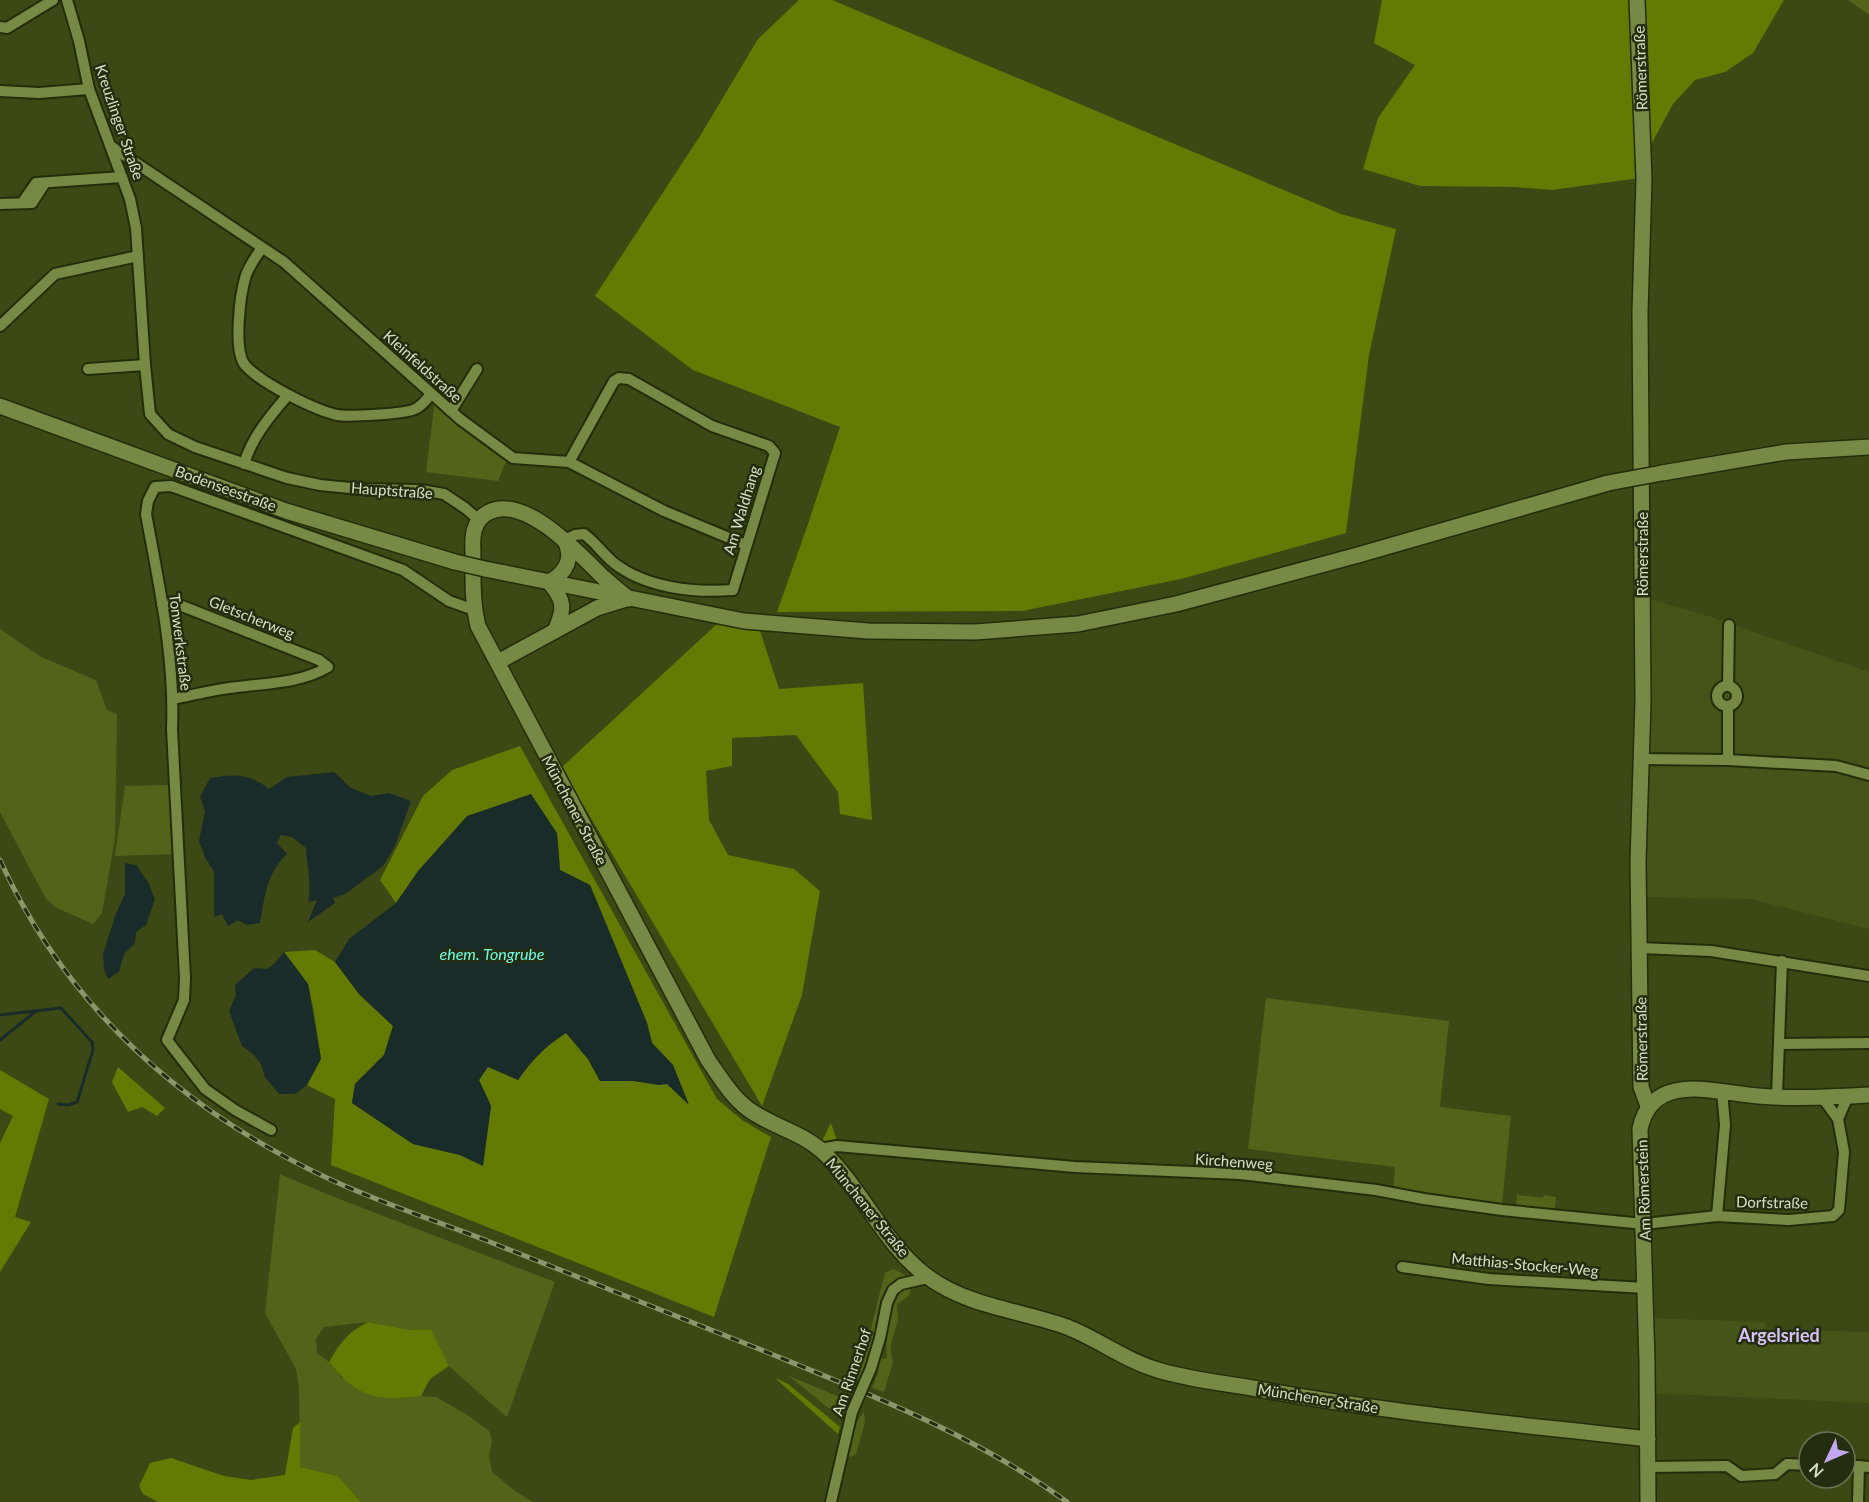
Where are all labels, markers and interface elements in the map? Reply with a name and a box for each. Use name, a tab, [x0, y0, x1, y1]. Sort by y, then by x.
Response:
street label: Römerstraße	[1630, 25, 1650, 110]
street label: Kreuzlinger Straße	[92, 62, 148, 182]
street label: Kleinfeldstraße	[380, 326, 466, 406]
street label: Bodenseestraße	[173, 461, 279, 515]
street label: Am Waldhang	[719, 463, 763, 557]
street label: Hauptstraße	[350, 478, 434, 502]
street label: Römerstraße	[1633, 512, 1651, 596]
street label: Tonwerkstraße	[166, 592, 196, 692]
street label: Gletscherweg	[207, 592, 297, 642]
street label: Münchener Straße	[538, 752, 612, 868]
water label: ehem. Tongrube	[440, 944, 545, 963]
street label: Römerstraße	[1631, 997, 1651, 1081]
street label: Am Römerstein	[1632, 1139, 1654, 1241]
street label: Kirchenweg	[1195, 1149, 1274, 1173]
street label: Münchener Straße	[823, 1154, 913, 1260]
street label: Dorfstraße	[1736, 1192, 1808, 1212]
street label: Matthias-Stocker-Weg	[1451, 1249, 1599, 1279]
district label: Argelsried	[1737, 1324, 1820, 1346]
street label: Am Rinnerhof	[828, 1325, 875, 1418]
street label: Münchener Straße	[1256, 1380, 1380, 1416]
north arrow	[1797, 1430, 1857, 1490]
text: N	[1805, 1460, 1827, 1482]

